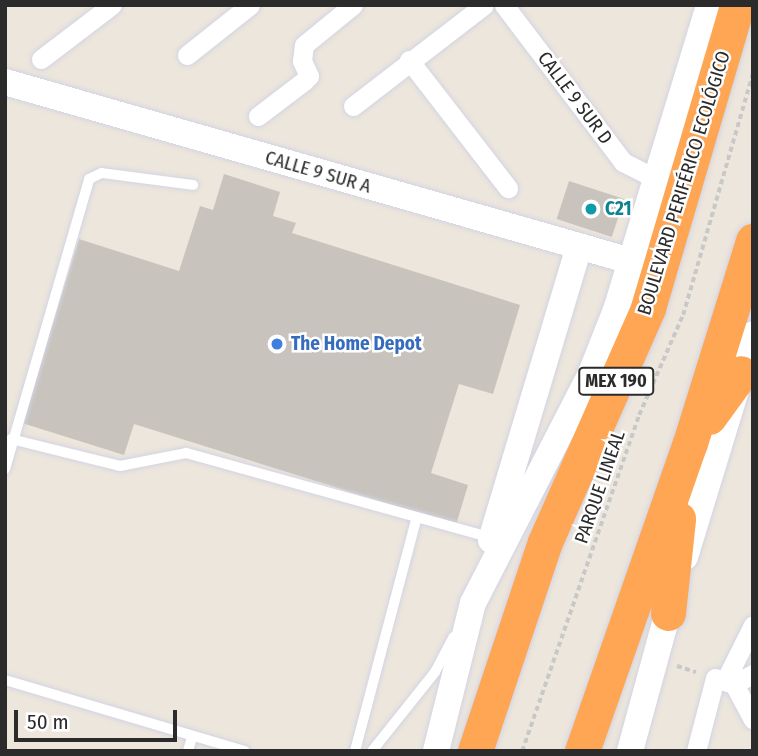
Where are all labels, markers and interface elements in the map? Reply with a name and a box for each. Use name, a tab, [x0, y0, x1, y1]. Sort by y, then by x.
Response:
street label: CALLE 9 SUR D	[533, 47, 617, 149]
street label: BOULEVARD PERIFÉRICO ECOLÓGICO	[633, 48, 735, 318]
street label: CALLE 9 SUR A	[262, 146, 374, 198]
place label: C21	[605, 198, 631, 220]
marker: C21	[583, 201, 599, 217]
place label: The Home Depot	[291, 333, 422, 355]
marker: The Home Depot	[269, 336, 285, 352]
road number: MEX 190	[578, 366, 654, 396]
street label: PARQUE LINEAL	[570, 428, 630, 546]
scale bar	[18, 696, 180, 740]
text: 50 m	[27, 709, 69, 735]

